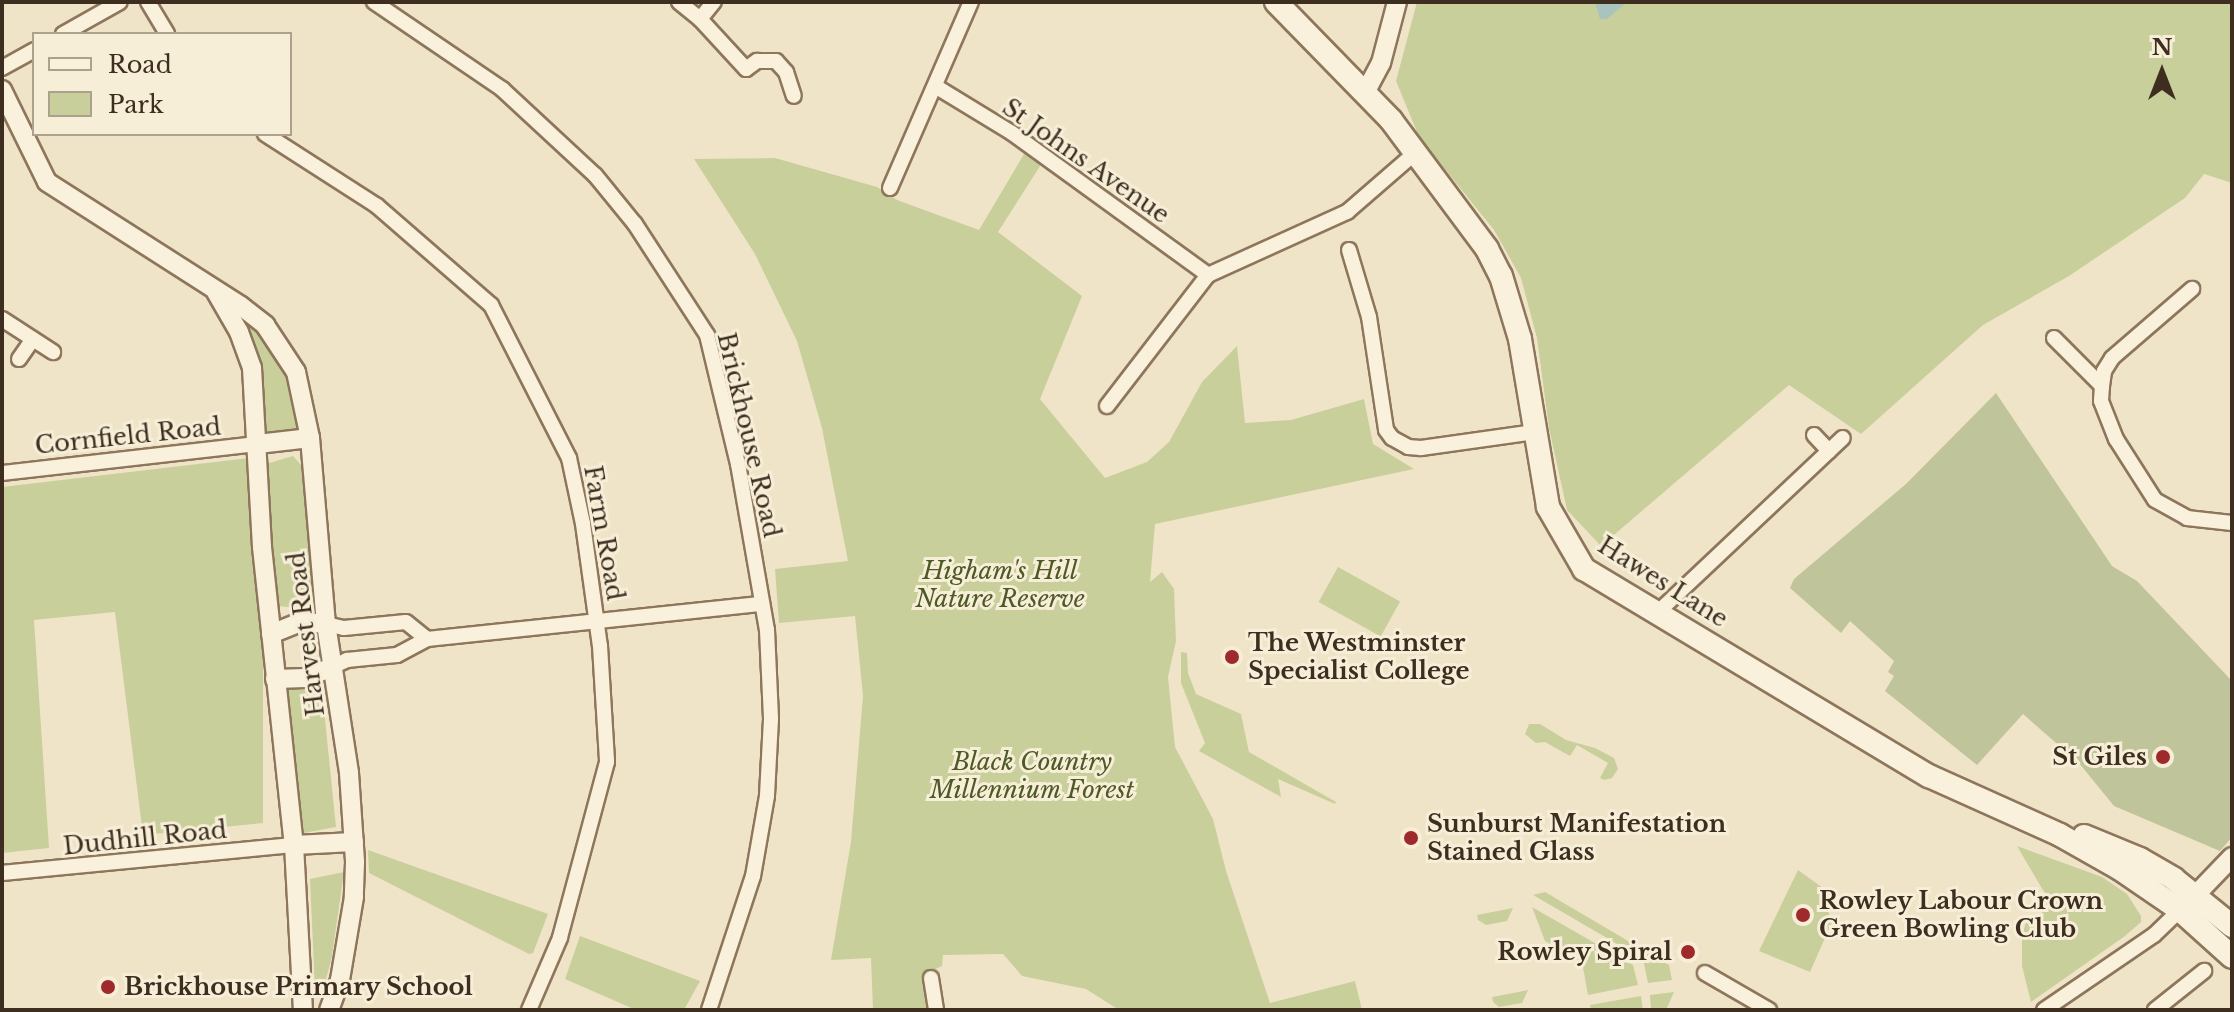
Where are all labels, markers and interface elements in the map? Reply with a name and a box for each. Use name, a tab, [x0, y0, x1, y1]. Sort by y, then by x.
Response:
legend	[32, 32, 292, 136]
north arrow	[2122, 32, 2202, 112]
text: N	[2152, 34, 2172, 61]
text: Road	[108, 50, 172, 79]
text: Park	[108, 90, 164, 119]
street label: St Johns Avenue	[997, 92, 1175, 230]
street label: Brickhouse Road	[711, 330, 787, 540]
street label: Cornfield Road	[33, 412, 223, 460]
street label: Farm Road	[578, 463, 630, 603]
street label: Hawes Lane	[1593, 531, 1733, 633]
street label: Harvest Road	[282, 550, 330, 718]
park label: Higham's Hill Nature Reserve	[915, 557, 1085, 613]
place label: The Westminster Specialist College	[1248, 629, 1470, 685]
marker: The Westminster Specialist College	[1223, 648, 1241, 666]
place label: St Giles	[2052, 743, 2147, 771]
park label: Black Country Millennium Forest	[929, 748, 1135, 804]
marker: St Giles	[2154, 748, 2172, 766]
place label: Sunburst Manifestation Stained Glass	[1427, 810, 1726, 866]
street label: Dudhill Road	[62, 815, 228, 861]
marker: Sunburst Manifestation Stained Glass	[1402, 829, 1420, 847]
place label: Rowley Labour Crown Green Bowling Club	[1819, 887, 2104, 943]
marker: Rowley Labour Crown Green Bowling Club	[1794, 906, 1812, 924]
place label: Rowley Spiral	[1497, 938, 1672, 966]
marker: Rowley Spiral	[1679, 943, 1697, 961]
place label: Brickhouse Primary School	[124, 973, 474, 1001]
marker: Brickhouse Primary School	[99, 978, 117, 996]

